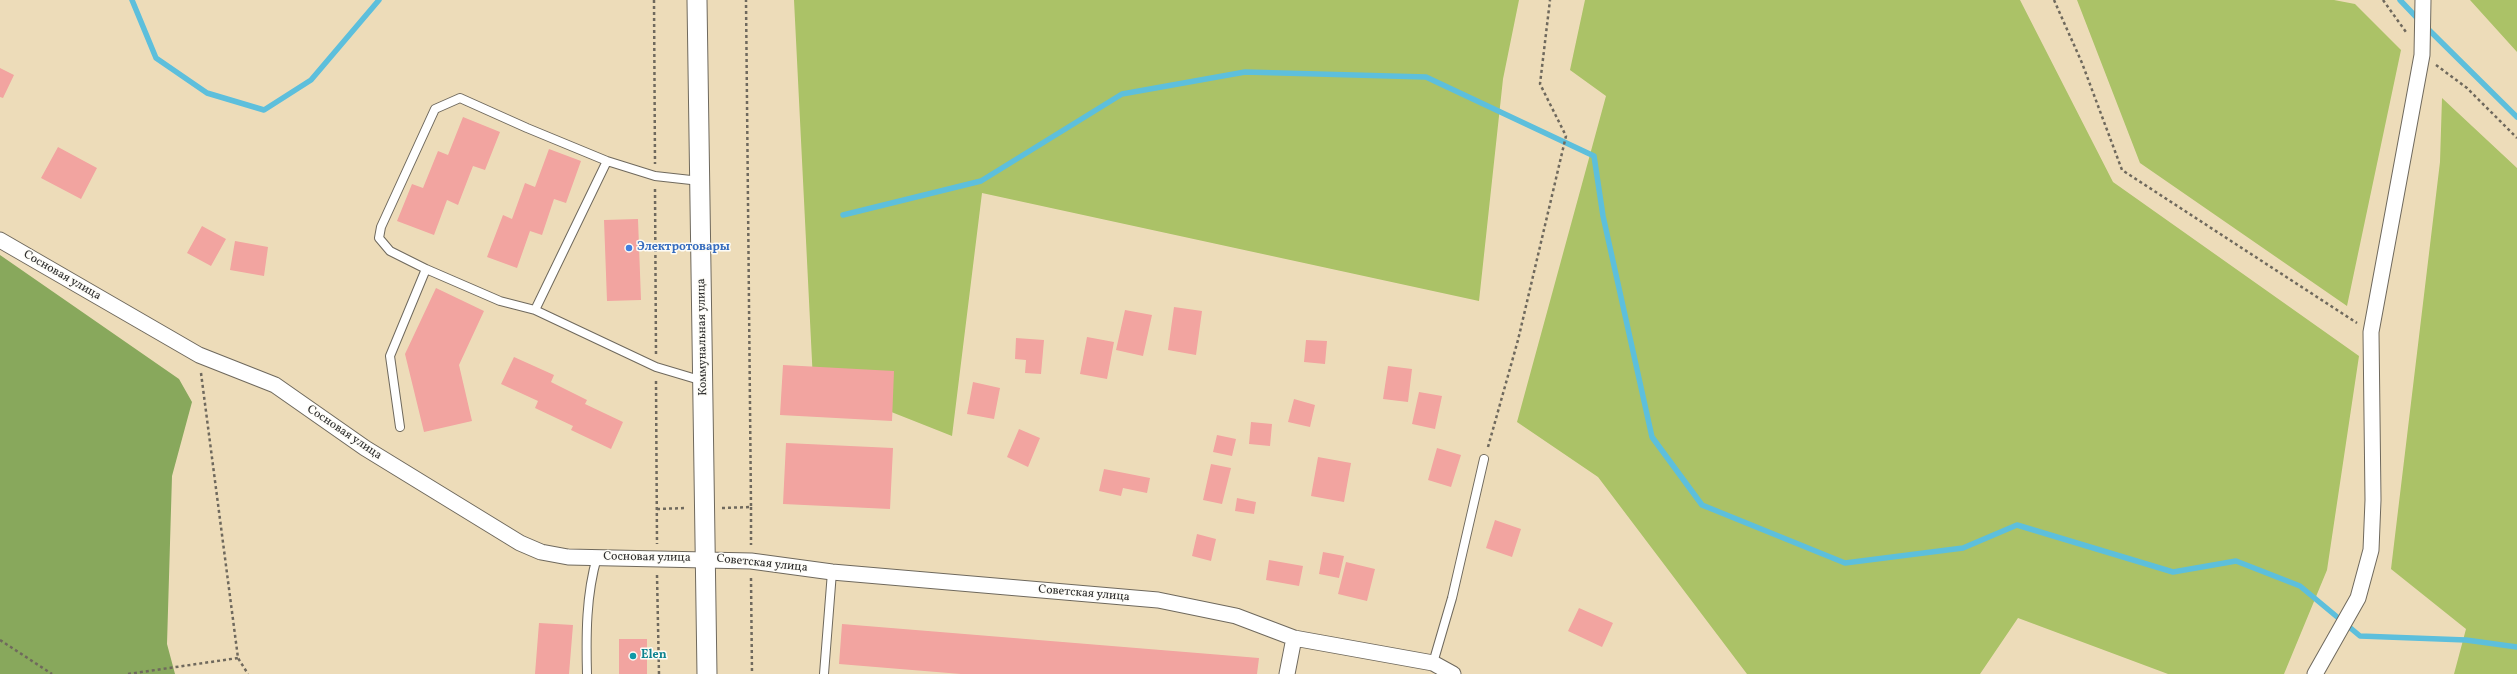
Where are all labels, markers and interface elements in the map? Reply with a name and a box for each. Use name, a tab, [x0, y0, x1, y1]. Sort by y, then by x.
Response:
place label: Электротовары	[637, 241, 730, 255]
marker: Электротовары	[624, 243, 634, 253]
street label: Сосновая улица	[21, 248, 103, 304]
street label: Коммунальная улица	[695, 278, 711, 396]
street label: Сосновая улица	[304, 403, 384, 463]
street label: Сосновая улица	[603, 550, 691, 566]
street label: Советская улица	[716, 552, 808, 576]
street label: Советская улица	[1038, 583, 1130, 605]
place label: Elen	[641, 649, 667, 663]
marker: Elen	[628, 651, 638, 661]

